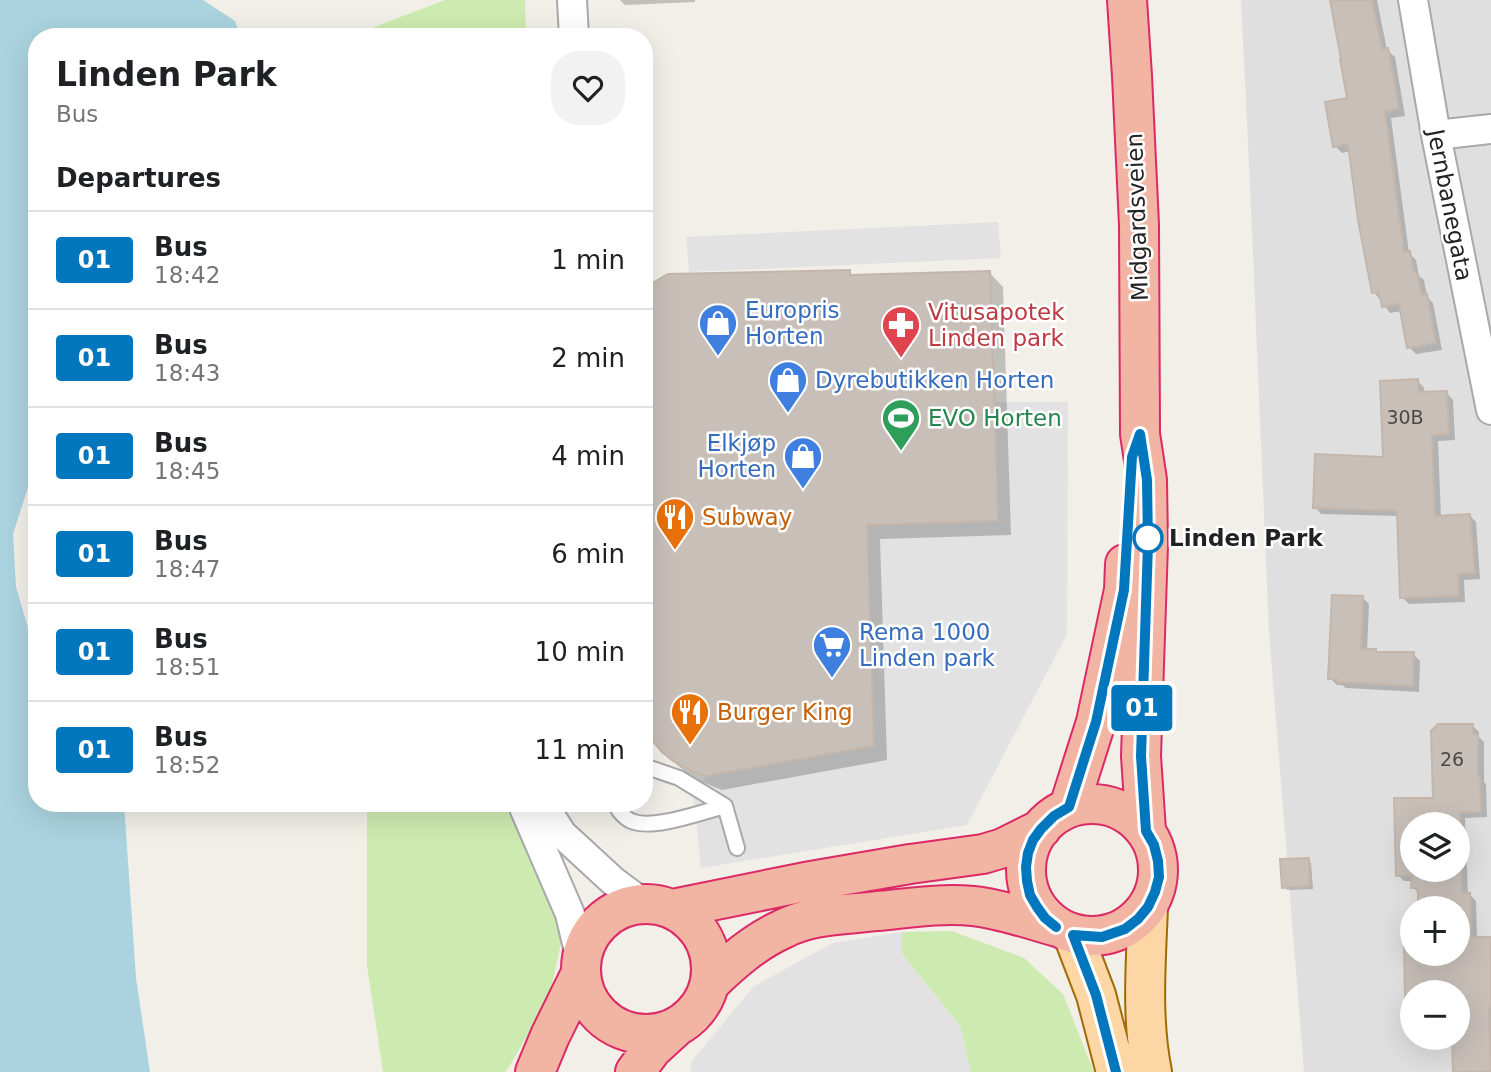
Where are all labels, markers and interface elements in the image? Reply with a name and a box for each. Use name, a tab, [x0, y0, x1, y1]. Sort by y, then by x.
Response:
button: heart	[551, 51, 625, 125]
text: Linden Park	[56, 55, 277, 94]
text: Bus	[56, 101, 98, 127]
street label: Jernbanegata	[1422, 125, 1477, 283]
street label: Midgardsveien	[1121, 133, 1153, 301]
text: Departures	[56, 163, 221, 193]
text: Bus	[154, 232, 208, 262]
text: 1 min	[551, 245, 625, 275]
text: 01	[78, 246, 111, 274]
text: 18:42	[154, 262, 220, 288]
place label: Europris Horten	[745, 297, 840, 349]
place label: Vitusapotek Linden park	[928, 299, 1065, 351]
shop icon: Europris Horten	[697, 302, 739, 357]
pharmacy icon: Vitusapotek Linden park	[880, 304, 922, 359]
text: Bus	[154, 330, 208, 360]
text: 2 min	[551, 343, 625, 373]
text: 01	[78, 344, 111, 372]
shop icon: Dyrebutikken Horten	[767, 359, 809, 414]
text: 18:43	[154, 360, 220, 386]
place label: Dyrebutikken Horten	[815, 367, 1054, 393]
sports icon: EVO Horten	[880, 397, 922, 452]
place label: EVO Horten	[928, 405, 1062, 431]
house number: 30B	[1386, 406, 1424, 428]
text: Bus	[154, 428, 208, 458]
place label: Elkjøp Horten	[697, 430, 776, 482]
shop icon: Elkjøp Horten	[782, 435, 824, 490]
text: 4 min	[551, 441, 625, 471]
text: 01	[78, 442, 111, 470]
text: 18:45	[154, 458, 220, 484]
restaurant icon: Subway	[654, 496, 696, 551]
place label: Subway	[702, 504, 792, 530]
marker: Linden Park	[1133, 523, 1163, 553]
place label: Linden Park	[1169, 525, 1323, 551]
text: Bus	[154, 526, 208, 556]
text: 6 min	[551, 539, 625, 569]
text: 01	[78, 540, 111, 568]
text: 18:47	[154, 556, 220, 582]
place label: Rema 1000 Linden park	[859, 619, 996, 671]
text: Bus	[154, 624, 208, 654]
supermarket icon: Rema 1000 Linden park	[811, 624, 853, 679]
text: 10 min	[535, 637, 625, 667]
text: 01	[78, 638, 111, 666]
text: 18:51	[154, 654, 220, 680]
line badge: 01	[1110, 685, 1174, 731]
restaurant icon: Burger King	[669, 691, 711, 746]
text: 01	[1125, 694, 1159, 722]
place label: Burger King	[717, 699, 853, 725]
text: Bus	[154, 722, 208, 752]
text: 11 min	[535, 735, 625, 765]
text: 01	[78, 736, 111, 764]
house number: 26	[1440, 748, 1464, 770]
text: 18:52	[154, 752, 220, 778]
map controls	[1400, 812, 1470, 1050]
button: layers	[1400, 812, 1470, 882]
button: +	[1400, 896, 1470, 966]
button: −	[1400, 980, 1470, 1050]

